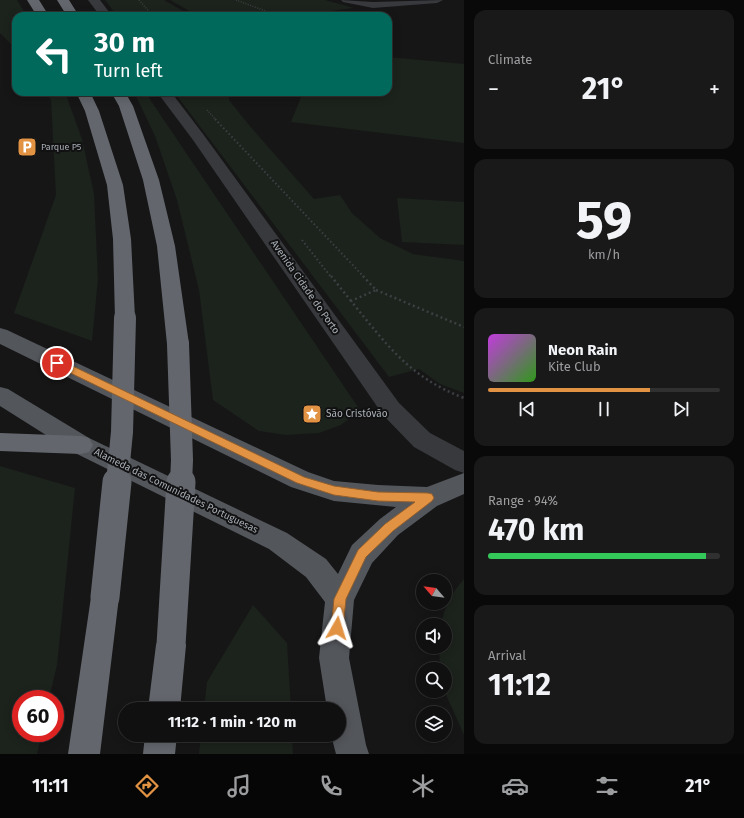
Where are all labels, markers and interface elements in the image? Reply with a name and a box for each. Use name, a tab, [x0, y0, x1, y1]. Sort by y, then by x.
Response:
text: 30 m	[94, 26, 155, 59]
icon: left	[28, 28, 80, 80]
text: Climate	[488, 52, 532, 67]
text: Turn left	[94, 60, 163, 82]
text: 21°	[582, 71, 626, 107]
text: −	[488, 76, 499, 103]
text: +	[709, 76, 720, 103]
parking icon: Parque P5	[16, 136, 38, 158]
place label: Parque P5	[41, 142, 82, 152]
text: 59	[576, 189, 632, 252]
street label: Avenida Cidade do Porto	[268, 238, 342, 336]
text: km/h	[588, 247, 620, 262]
text: Neon Rain	[548, 341, 617, 359]
pin	[40, 346, 74, 380]
icon: arrive	[46, 352, 68, 374]
text: Kite Club	[548, 359, 601, 374]
icon: previous	[516, 398, 538, 420]
icon: pause	[593, 398, 615, 420]
icon: next	[670, 398, 692, 420]
place icon: São Cristóvão	[301, 403, 323, 425]
place label: São Cristóvão	[326, 408, 388, 420]
street label: Alameda das Comunidades Portuguesas	[92, 446, 260, 536]
text: Range · 94%	[488, 493, 558, 508]
text: 470 km	[488, 512, 584, 548]
north arrow	[416, 574, 452, 610]
map controls	[416, 574, 452, 742]
position arrow	[316, 607, 358, 649]
button: sound	[416, 618, 452, 654]
text: Arrival	[488, 648, 526, 663]
button: search	[416, 662, 452, 698]
text: 11:12	[488, 667, 551, 703]
speed limit sign: 60	[12, 690, 64, 742]
button: layers	[416, 706, 452, 742]
text: 11:12 · 1 min · 120 m	[168, 713, 296, 731]
icon: directions	[133, 772, 161, 800]
icon: music	[225, 772, 253, 800]
icon: phone	[317, 772, 345, 800]
icon: climate	[409, 772, 437, 800]
icon: car	[501, 772, 529, 800]
icon: filters	[593, 772, 621, 800]
text: 11:11	[32, 775, 69, 797]
text: 21°	[685, 775, 712, 797]

